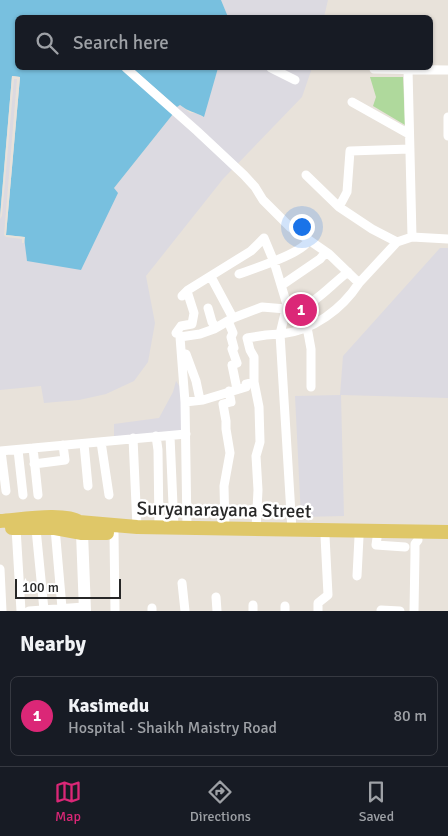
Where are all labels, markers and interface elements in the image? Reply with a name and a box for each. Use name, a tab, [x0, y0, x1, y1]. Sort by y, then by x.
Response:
search box	[15, 15, 433, 70]
icon: search	[33, 29, 61, 57]
text: Search here	[73, 31, 169, 55]
your location	[289, 214, 315, 240]
pin: 1	[285, 291, 317, 329]
street label: Suryanarayana Street	[136, 496, 312, 524]
scale bar	[15, 576, 121, 599]
text: 100 m	[22, 579, 59, 596]
text: Nearby	[20, 631, 86, 657]
text: Kasimedu	[68, 694, 149, 718]
text: 1	[33, 706, 41, 726]
text: 80 m	[393, 706, 427, 726]
text: Hospital · Shaikh Maistry Road	[68, 718, 277, 738]
tab: Map	[54, 778, 82, 825]
tab: Directions	[190, 778, 251, 825]
tab: Saved	[359, 778, 394, 825]

